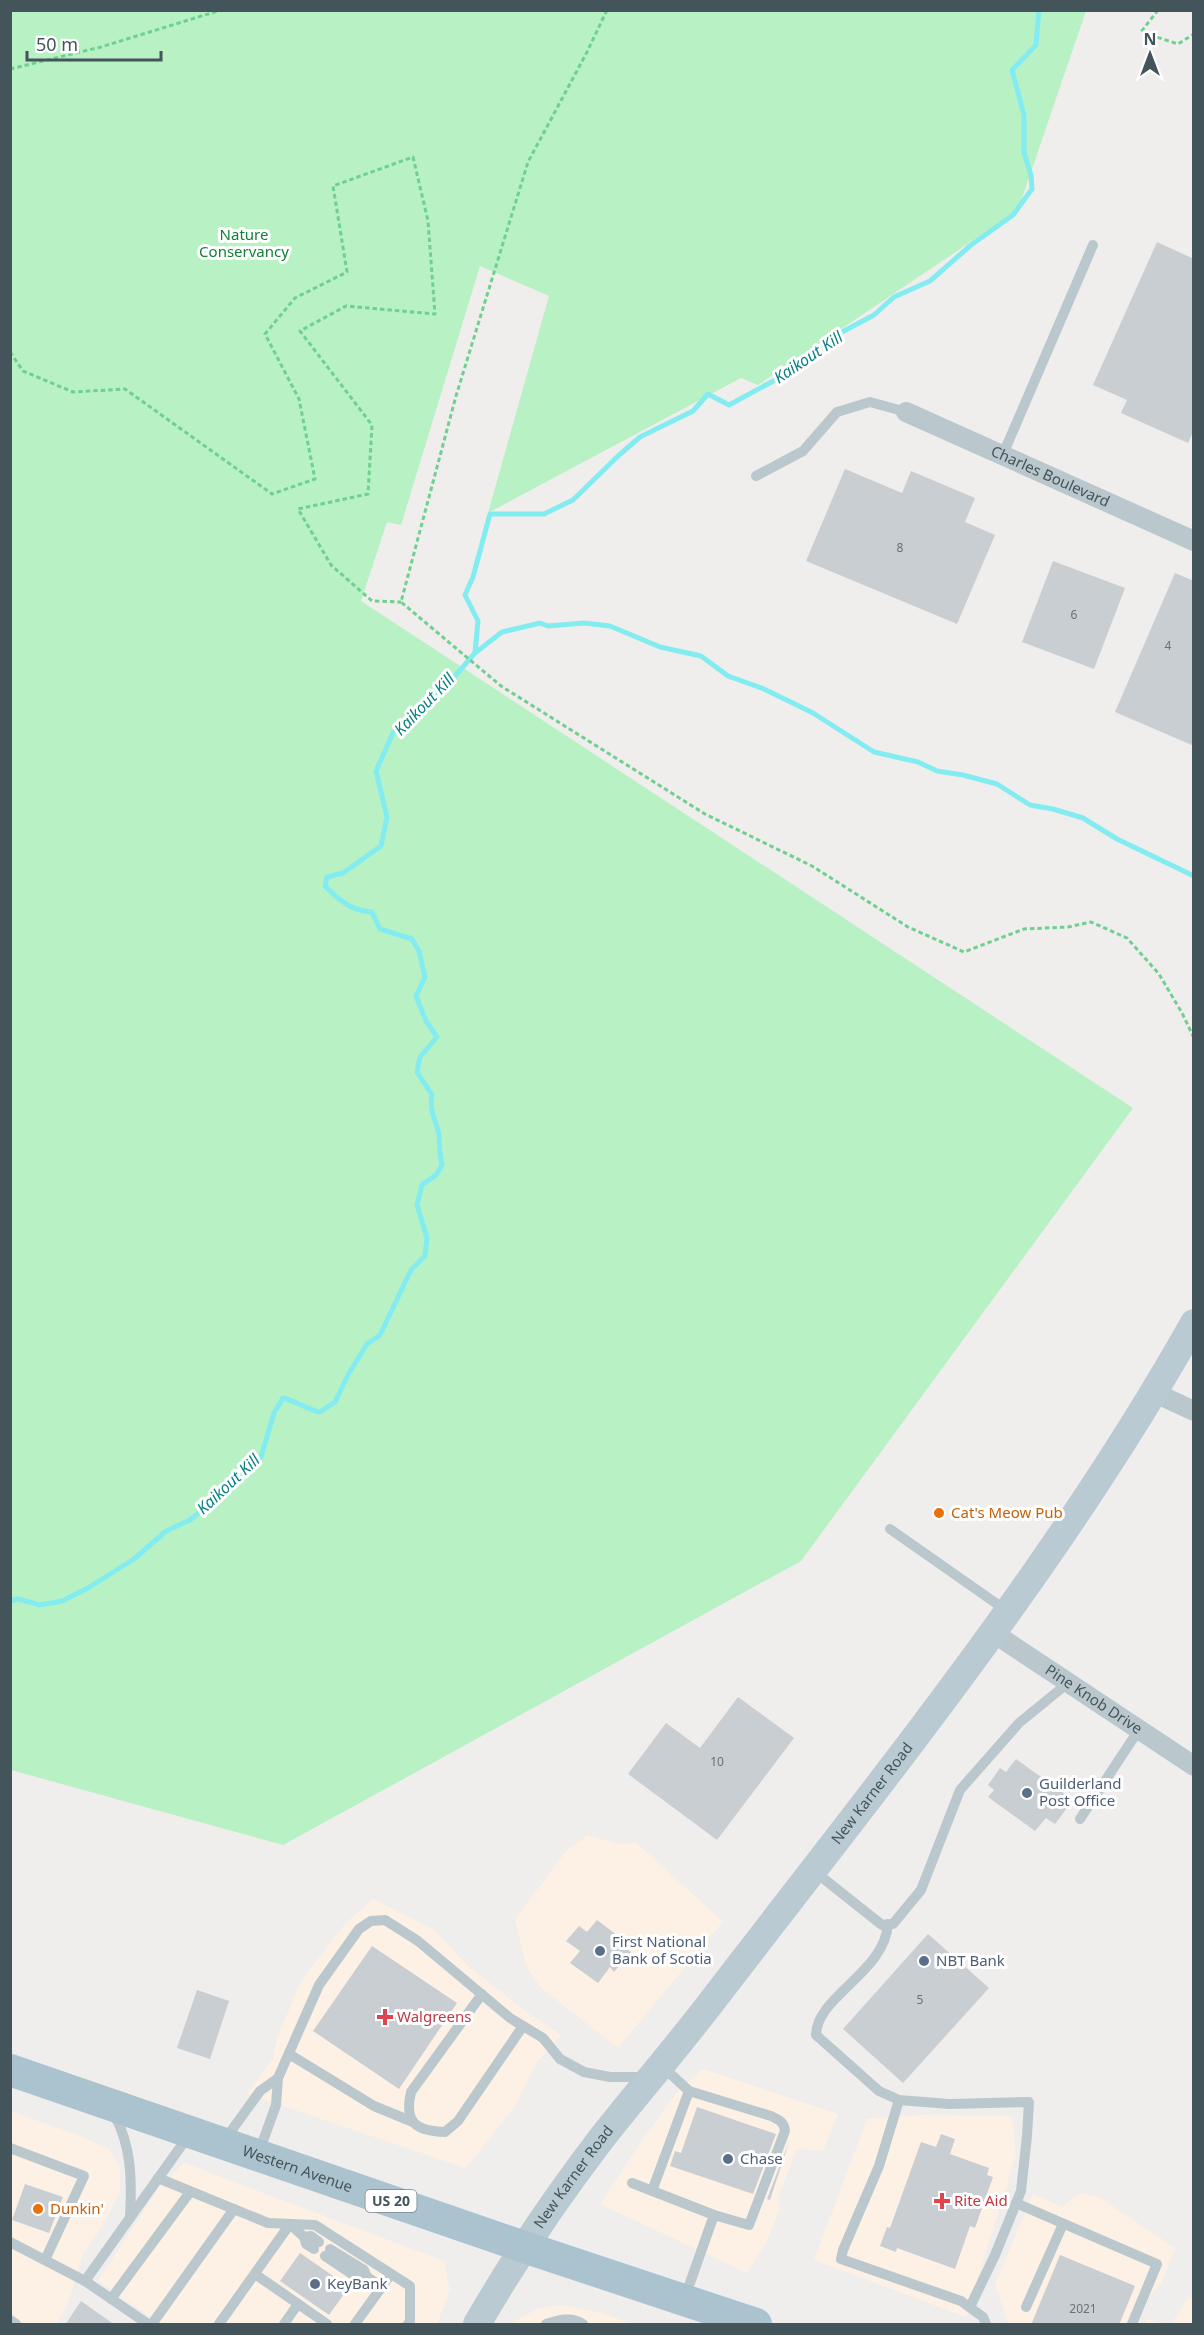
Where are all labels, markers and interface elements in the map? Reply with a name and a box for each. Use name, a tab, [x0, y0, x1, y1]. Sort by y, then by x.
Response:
scale bar	[27, 24, 160, 62]
north arrow	[1120, 24, 1180, 84]
text: N	[1143, 28, 1157, 50]
text: 50 m	[36, 32, 78, 56]
park label: Nature Conservancy	[199, 224, 289, 261]
water label: Kaikout Kill	[769, 325, 848, 388]
street label: Charles Boulevard	[988, 440, 1113, 511]
house number: 8	[897, 539, 904, 556]
house number: 6	[1071, 606, 1078, 623]
house number: 4	[1165, 637, 1172, 654]
water label: Kaikout Kill	[389, 667, 460, 740]
water label: Kaikout Kill	[192, 1448, 265, 1519]
place label: Cat's Meow Pub	[951, 1502, 1063, 1522]
marker: Cat's Meow Pub	[932, 1506, 946, 1520]
street label: Pine Knob Drive	[1042, 1659, 1147, 1738]
street label: New Karner Road	[826, 1738, 917, 1848]
house number: 10	[710, 1753, 724, 1770]
place label: Guilderland Post Office	[1039, 1773, 1122, 1810]
marker: Guilderland Post Office	[1020, 1786, 1034, 1800]
place label: First National Bank of Scotia	[612, 1931, 712, 1968]
marker: First National Bank of Scotia	[593, 1944, 607, 1958]
place label: NBT Bank	[936, 1950, 1005, 1970]
marker: NBT Bank	[917, 1954, 931, 1968]
house number: 5	[917, 1991, 924, 2008]
place label: Walgreens	[397, 2006, 471, 2026]
marker: Walgreens	[378, 2010, 392, 2024]
street label: New Karner Road	[529, 2121, 617, 2232]
street label: Western Avenue	[240, 2140, 356, 2196]
place label: Chase	[740, 2148, 783, 2168]
marker: Chase	[721, 2152, 735, 2166]
road number: US 20	[366, 2190, 416, 2212]
place label: Rite Aid	[954, 2190, 1008, 2210]
marker: Rite Aid	[935, 2194, 949, 2208]
place label: Dunkin'	[50, 2198, 104, 2218]
marker: Dunkin'	[31, 2202, 45, 2216]
place label: KeyBank	[327, 2273, 388, 2293]
marker: KeyBank	[308, 2277, 322, 2291]
house number: 2021	[1069, 2300, 1097, 2317]

